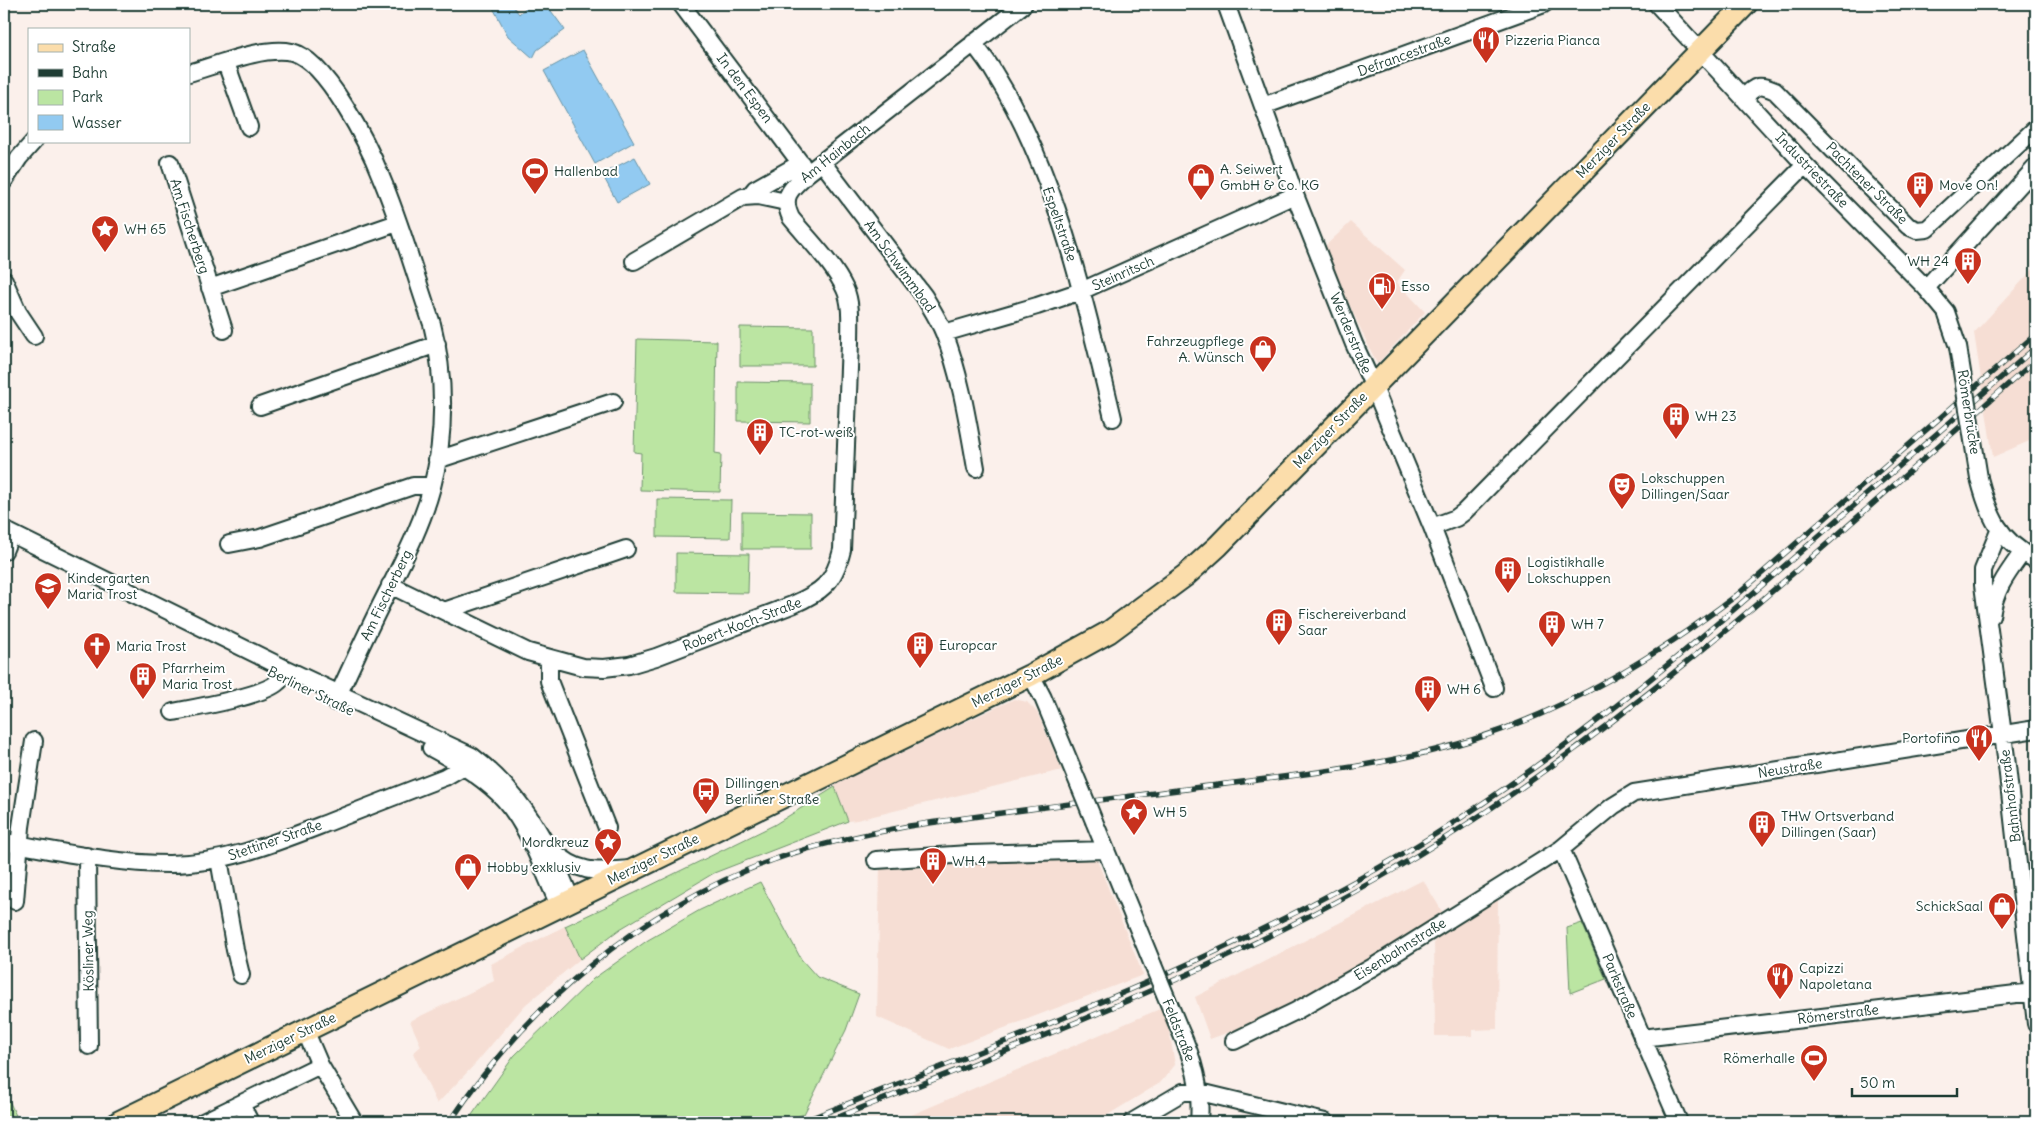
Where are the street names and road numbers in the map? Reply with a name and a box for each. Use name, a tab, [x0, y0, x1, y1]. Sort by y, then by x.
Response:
street label: Defrancestraße	[1355, 30, 1453, 80]
street label: In den Espen	[713, 50, 777, 126]
street label: Merziger Straße	[1572, 98, 1654, 182]
street label: Am Hainbach	[796, 119, 874, 187]
street label: Industriestraße	[1772, 129, 1852, 211]
street label: Pachtener Straße	[1822, 138, 1912, 228]
street label: Am Fischerberg	[166, 176, 214, 276]
street label: Espeltstraße	[1039, 184, 1081, 264]
street label: Am Schwimmbad	[860, 216, 940, 316]
street label: Steinritsch	[1089, 251, 1157, 295]
street label: Werderstraße	[1326, 290, 1376, 376]
street label: Römerbrücke	[1953, 368, 1985, 456]
street label: Merziger Straße	[1289, 388, 1371, 472]
street label: Am Fischerberg	[356, 547, 416, 643]
street label: Robert-Koch-Straße	[680, 593, 804, 655]
street label: Merziger Straße	[968, 650, 1066, 712]
street label: Berliner Straße	[265, 662, 357, 720]
street label: Bahnhofstraße	[1995, 748, 2025, 844]
street label: Neustraße	[1756, 754, 1824, 782]
street label: Stettiner Straße	[226, 816, 324, 864]
street label: Merziger Straße	[604, 829, 702, 889]
street label: Kösliner Weg	[78, 910, 98, 992]
street label: Eisenbahnstraße	[1351, 914, 1449, 984]
street label: Parkstraße	[1598, 951, 1642, 1021]
street label: Feldstraße	[1158, 996, 1200, 1064]
street label: Römerstraße	[1796, 1000, 1880, 1028]
street label: Merziger Straße	[241, 1008, 339, 1068]

